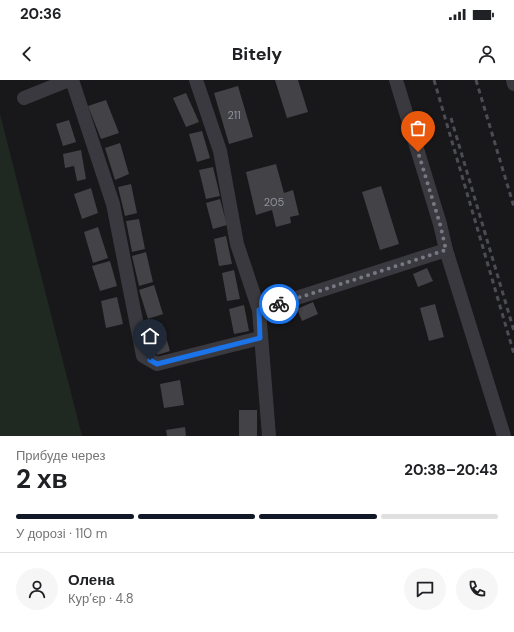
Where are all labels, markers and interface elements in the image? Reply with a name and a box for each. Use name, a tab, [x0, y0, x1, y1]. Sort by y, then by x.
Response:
text: 20:36	[20, 4, 62, 24]
text: Bitely	[232, 42, 282, 66]
icon: back	[16, 43, 38, 65]
icon: person	[476, 43, 498, 65]
house number: 211	[227, 108, 241, 122]
pin	[401, 111, 435, 152]
icon: bag	[407, 117, 429, 139]
house number: 205	[264, 195, 285, 209]
courier	[259, 284, 299, 324]
icon: bike	[268, 293, 290, 315]
pin	[133, 319, 167, 360]
icon: home	[139, 325, 161, 347]
text: Прибуде через	[16, 447, 105, 464]
text: 20:38–20:43	[404, 460, 498, 480]
text: 2 хв	[16, 462, 68, 496]
text: У дорозі · 110 m	[16, 525, 107, 542]
button: person	[16, 568, 58, 610]
button: chat	[404, 568, 446, 610]
button: phone	[456, 568, 498, 610]
text: Олена	[68, 570, 115, 590]
text: Кур’єр · 4.8	[68, 590, 134, 607]

